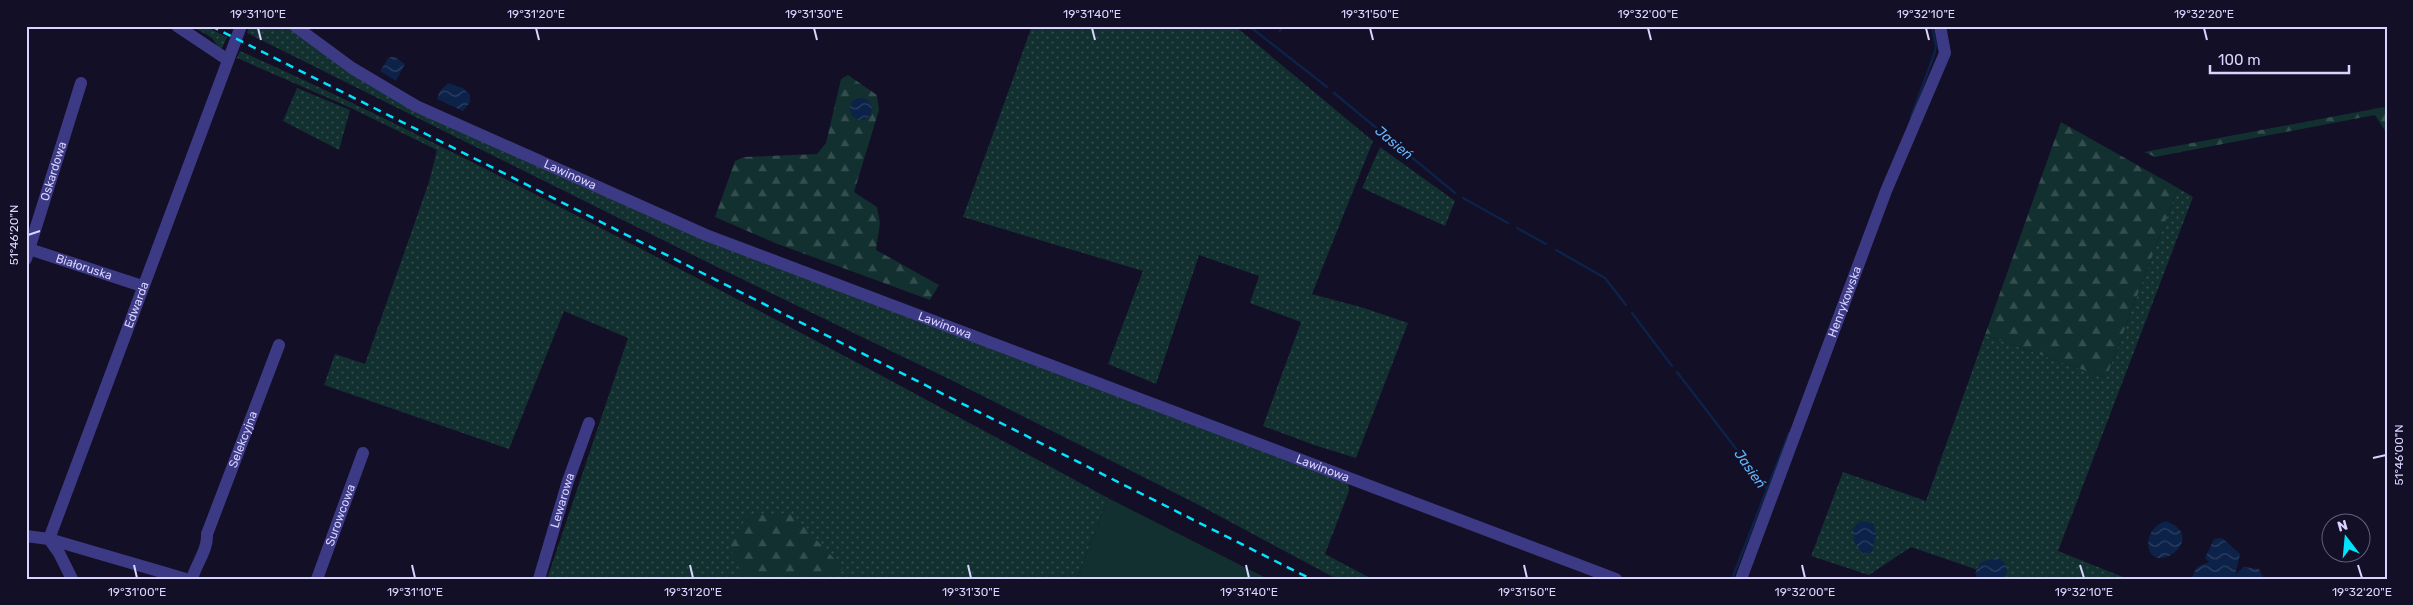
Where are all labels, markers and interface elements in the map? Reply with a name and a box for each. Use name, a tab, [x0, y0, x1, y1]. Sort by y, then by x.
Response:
text: 19°31'10"E	[230, 7, 286, 21]
text: 19°31'20"E	[507, 7, 565, 21]
text: 19°31'30"E	[785, 7, 843, 21]
text: 19°31'40"E	[1063, 7, 1121, 21]
text: 19°31'50"E	[1341, 7, 1399, 21]
text: 19°32'00"E	[1618, 7, 1678, 21]
text: 19°32'10"E	[1897, 7, 1955, 21]
text: 19°32'20"E	[2174, 7, 2234, 21]
scale bar	[2210, 42, 2349, 74]
text: 100 m	[2218, 51, 2260, 69]
water label: Jasień	[1372, 122, 1416, 164]
street label: Oskardowa	[38, 140, 69, 203]
street label: Lawinowa	[542, 157, 599, 192]
text: 51°46'20"N	[7, 205, 21, 265]
street label: Białoruska	[54, 251, 114, 283]
street label: Henrykowska	[1825, 264, 1864, 339]
street label: Edwarda	[122, 280, 152, 330]
street label: Lawinowa	[916, 309, 974, 342]
street label: Selekcyjna	[226, 409, 260, 470]
text: 51°46'00"N	[2392, 424, 2406, 486]
water label: Jasień	[1730, 446, 1770, 492]
street label: Lawinowa	[1294, 452, 1351, 485]
street label: Lewarowa	[548, 471, 577, 529]
street label: Surowcowa	[323, 482, 358, 548]
north arrow	[2320, 512, 2370, 562]
text: N	[2335, 516, 2350, 536]
text: 19°31'00"E	[108, 585, 166, 599]
text: 19°31'10"E	[387, 585, 443, 599]
text: 19°31'20"E	[664, 585, 722, 599]
text: 19°31'30"E	[942, 585, 1000, 599]
text: 19°31'40"E	[1220, 585, 1278, 599]
text: 19°31'50"E	[1498, 585, 1556, 599]
text: 19°32'00"E	[1775, 585, 1835, 599]
text: 19°32'10"E	[2055, 585, 2113, 599]
text: 19°32'20"E	[2332, 585, 2392, 599]

